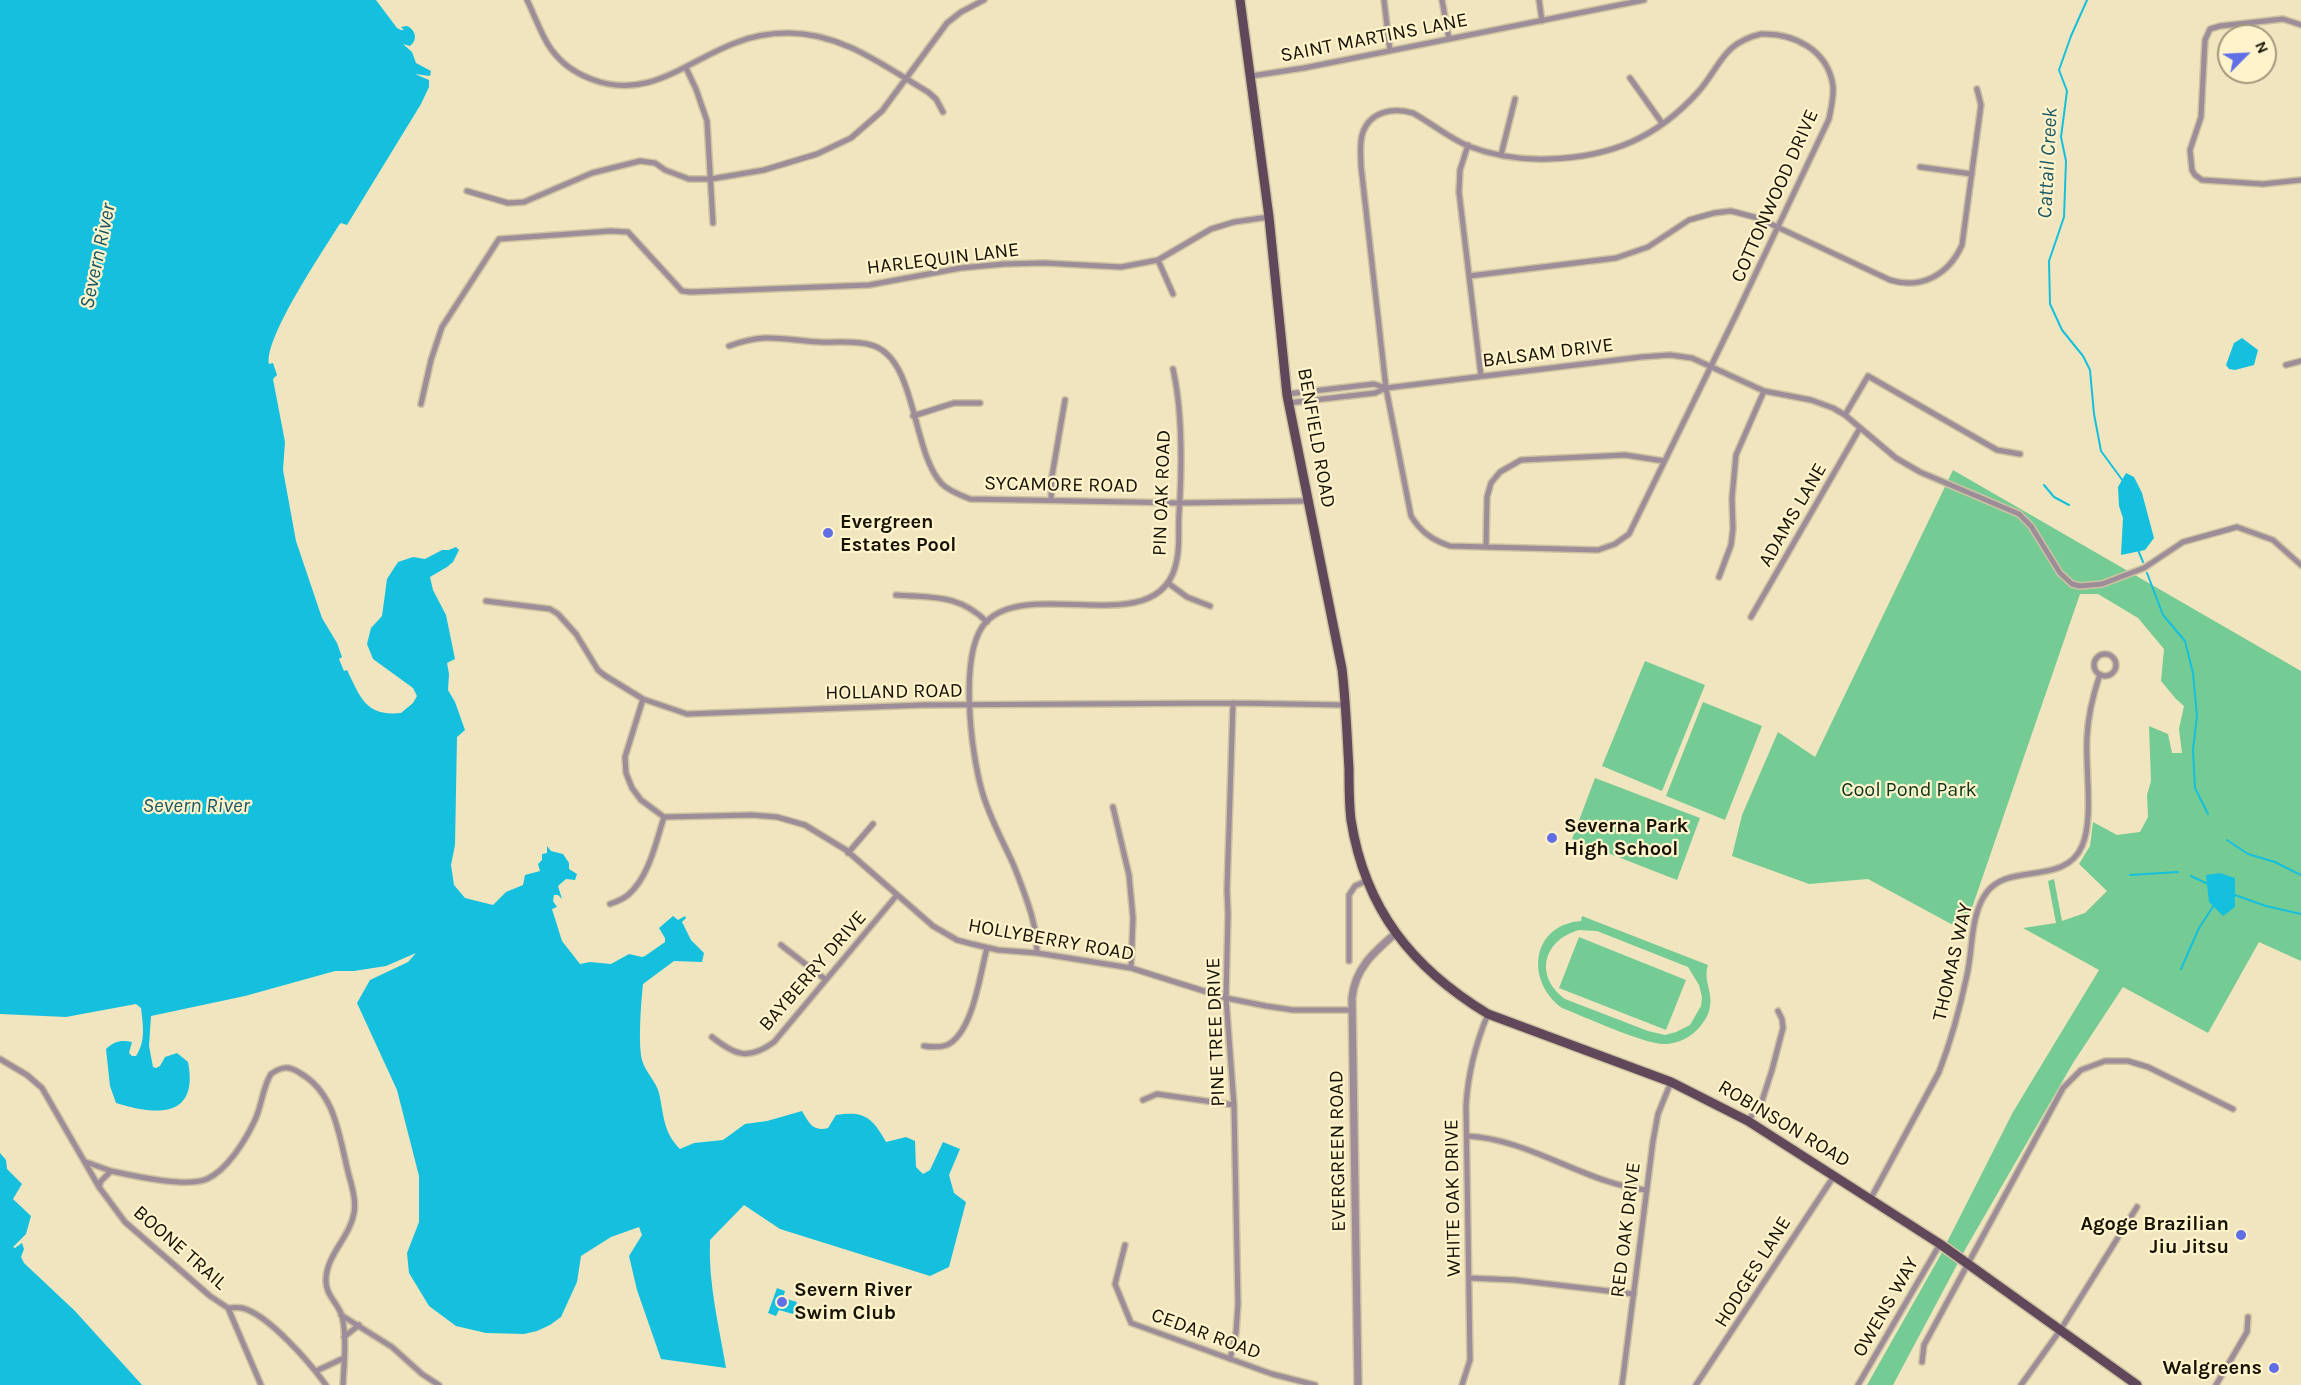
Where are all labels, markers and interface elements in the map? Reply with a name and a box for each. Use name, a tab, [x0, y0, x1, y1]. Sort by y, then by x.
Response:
street label: SAINT MARTINS LANE	[1278, 8, 1470, 68]
north arrow	[2217, 24, 2277, 84]
text: N	[2251, 38, 2273, 56]
street label: COTTONWOOD DRIVE	[1726, 106, 1824, 286]
water label: Cattail Creek	[2033, 107, 2063, 219]
water label: Severn River	[75, 201, 121, 311]
street label: HARLEQUIN LANE	[865, 238, 1021, 280]
street label: BALSAM DRIVE	[1481, 333, 1615, 373]
street label: BENFIELD ROAD	[1292, 366, 1340, 510]
street label: PIN OAK ROAD	[1148, 429, 1176, 557]
street label: ADAMS LANE	[1754, 459, 1832, 571]
street label: SYCAMORE ROAD	[984, 472, 1138, 498]
place label: Evergreen Estates Pool	[840, 510, 956, 557]
marker: Evergreen Estates Pool	[821, 526, 835, 540]
street label: HOLLAND ROAD	[825, 679, 963, 705]
park label: Cool Pond Park	[1841, 778, 1977, 802]
water label: Severn River	[142, 793, 250, 819]
place label: Severna Park High School	[1564, 814, 1688, 861]
marker: Severna Park High School	[1545, 831, 1559, 845]
street label: THOMAS WAY	[1928, 900, 1978, 1024]
street label: BAYBERRY DRIVE	[754, 906, 872, 1036]
street label: HOLLYBERRY ROAD	[966, 914, 1136, 966]
street label: PINE TREE DRIVE	[1201, 957, 1231, 1107]
street label: EVERGREEN ROAD	[1325, 1070, 1351, 1232]
street label: ROBINSON ROAD	[1713, 1075, 1855, 1173]
street label: WHITE OAK DRIVE	[1440, 1119, 1466, 1277]
street label: RED OAK DRIVE	[1606, 1161, 1646, 1299]
street label: BOONE TRAIL	[128, 1201, 232, 1295]
street label: HODGES LANE	[1709, 1212, 1797, 1332]
place label: Agoge Brazilian Jiu Jitsu	[2080, 1212, 2229, 1259]
marker: Agoge Brazilian Jiu Jitsu	[2234, 1228, 2248, 1242]
street label: OWENS WAY	[1848, 1253, 1924, 1361]
place label: Severn River Swim Club	[794, 1278, 912, 1325]
marker: Severn River Swim Club	[775, 1295, 789, 1309]
street label: CEDAR ROAD	[1148, 1303, 1264, 1365]
place label: Walgreens	[2162, 1356, 2262, 1380]
marker: Walgreens	[2267, 1361, 2281, 1375]

